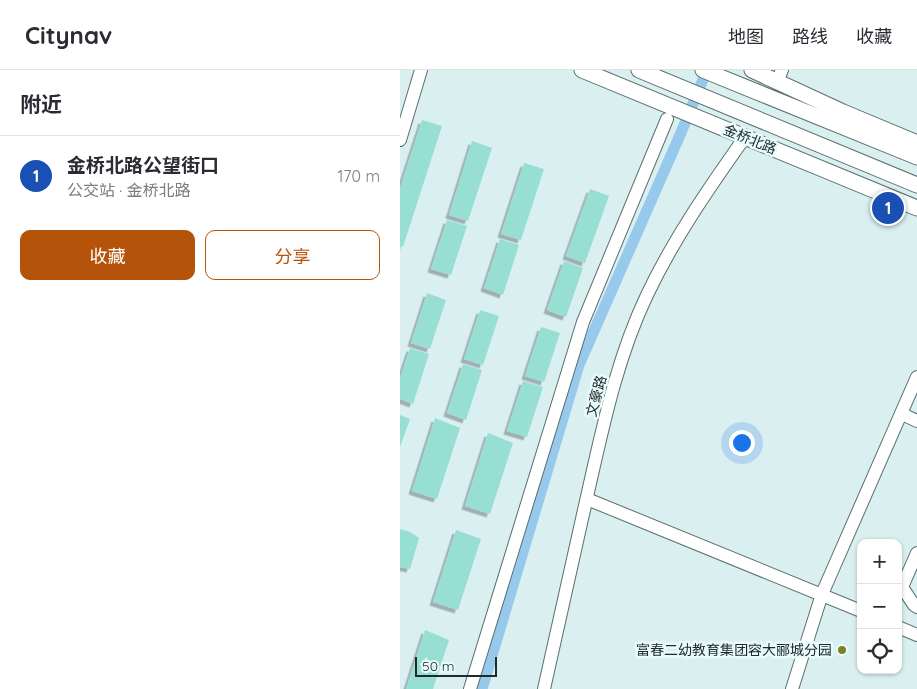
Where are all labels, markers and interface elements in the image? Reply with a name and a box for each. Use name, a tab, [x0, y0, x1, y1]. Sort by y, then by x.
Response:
text: Citynav	[25, 20, 112, 50]
text: 地图	[728, 25, 764, 48]
text: 路线	[792, 25, 828, 48]
text: 收藏	[856, 25, 892, 48]
text: 附近	[20, 91, 62, 117]
street label: 金桥北路	[721, 120, 779, 158]
text: 金桥北路公望街口	[67, 153, 219, 177]
text: 1	[33, 166, 39, 186]
text: 170 m	[337, 166, 380, 186]
text: 公交站 · 金桥北路	[67, 180, 191, 200]
pin: 1	[872, 189, 904, 227]
button: 收藏	[20, 230, 195, 280]
button: 分享	[205, 230, 380, 280]
street label: 文豪路	[582, 373, 610, 419]
your location	[729, 430, 755, 456]
map controls	[857, 539, 902, 674]
button: +	[857, 539, 902, 584]
button: −	[857, 584, 902, 629]
button: locate	[857, 629, 902, 674]
place label: 富春二幼教育集团容大郦城分园	[636, 641, 832, 659]
marker: 富春二幼教育集团容大郦城分园	[836, 644, 848, 656]
scale bar	[415, 654, 498, 677]
text: 50 m	[422, 657, 455, 675]

